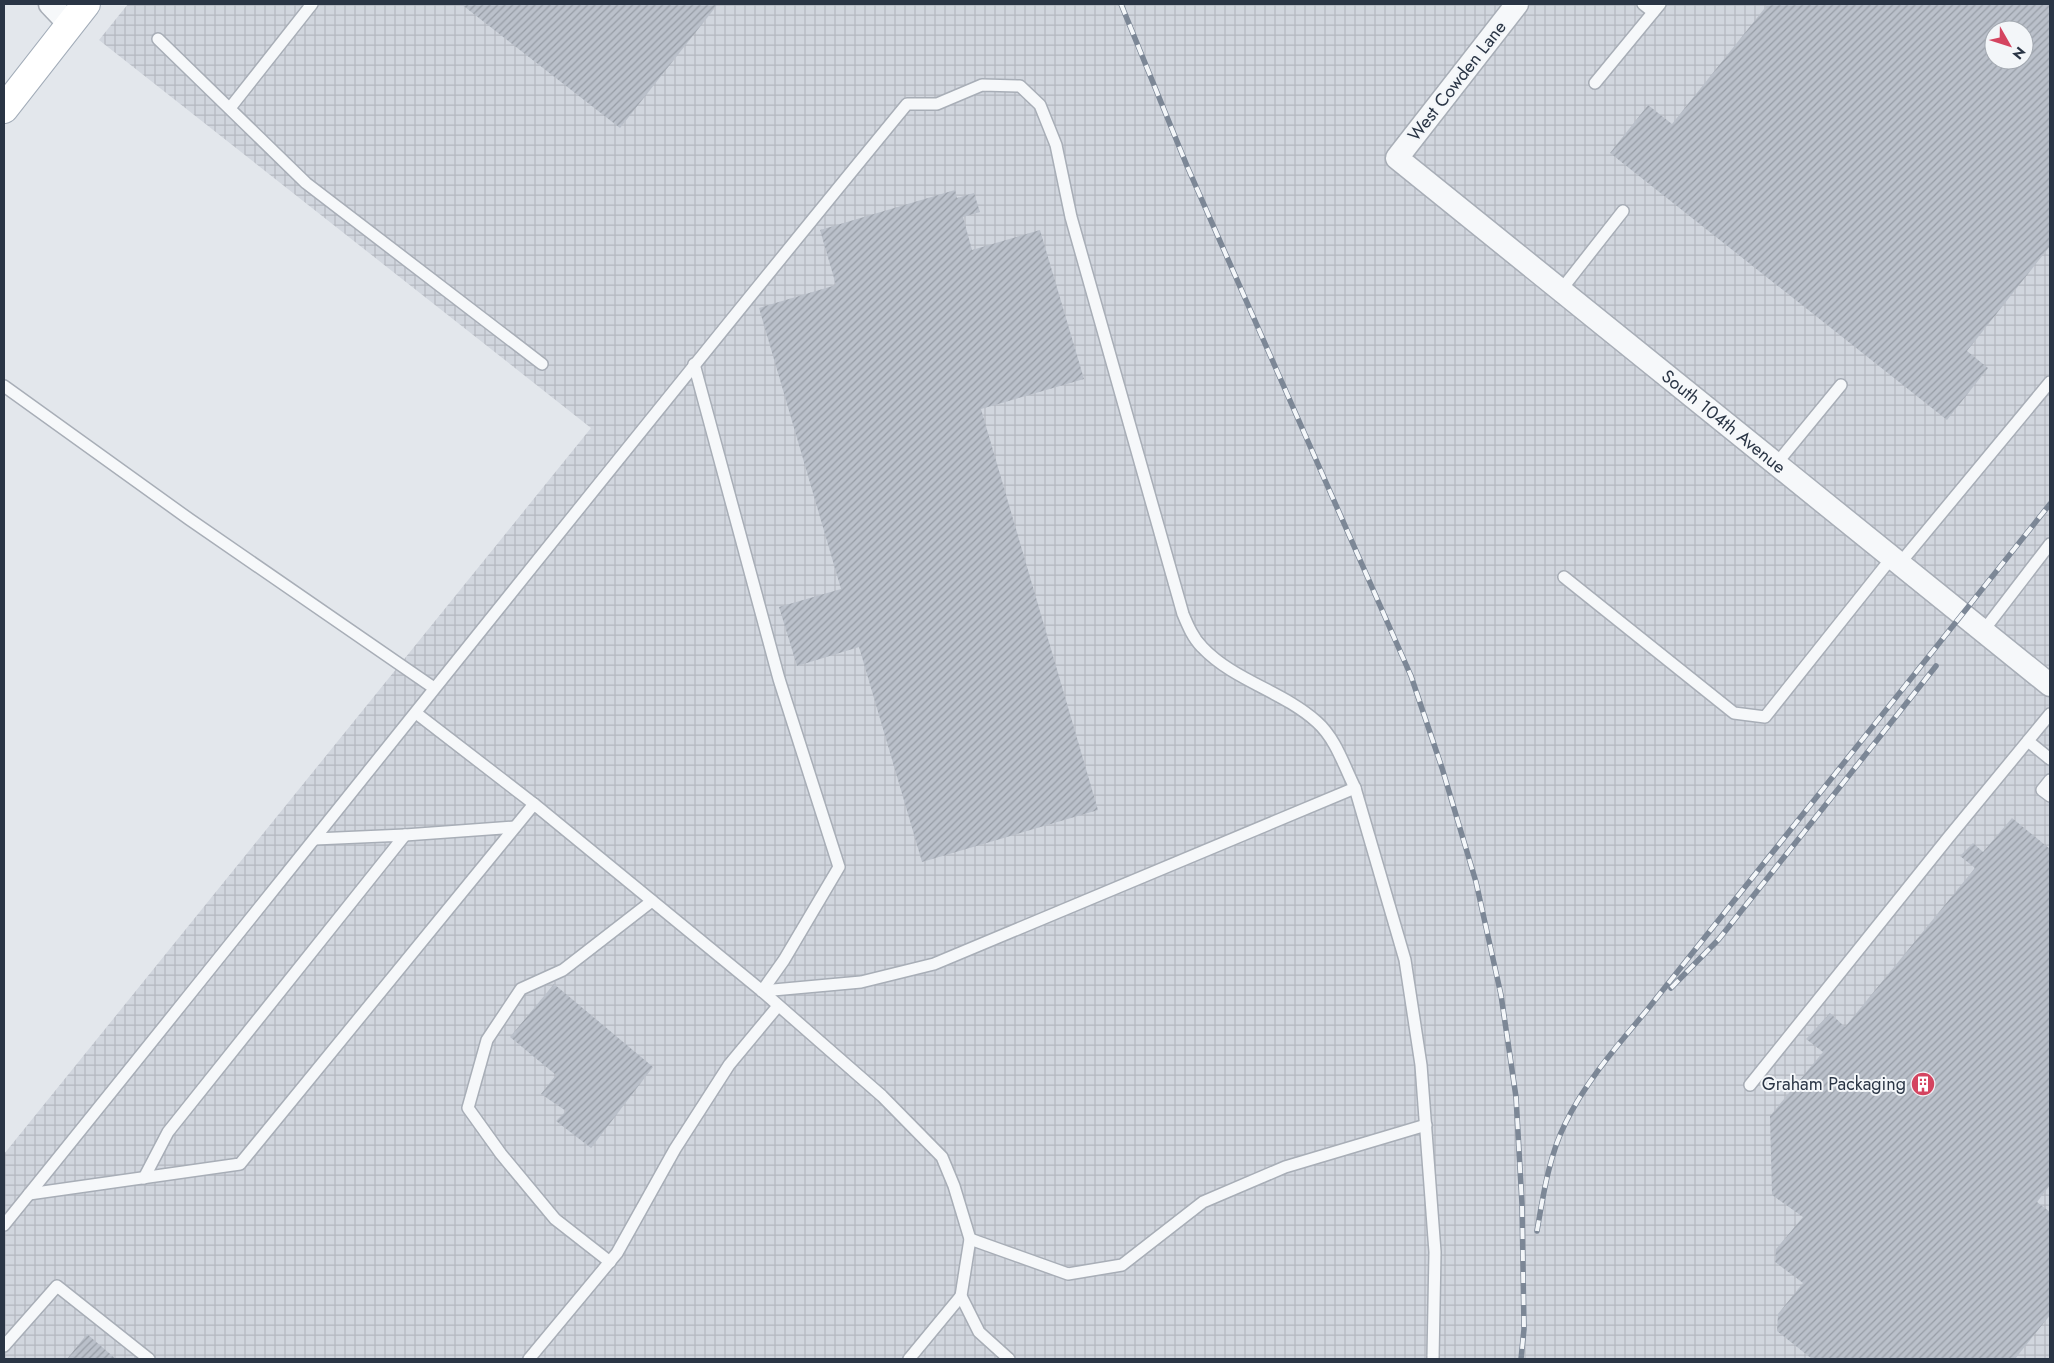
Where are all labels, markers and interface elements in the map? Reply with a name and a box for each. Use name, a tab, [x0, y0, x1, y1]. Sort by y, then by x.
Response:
street label: West Cowden Lane	[1402, 15, 1512, 147]
north arrow	[1984, 20, 2034, 70]
text: N	[2008, 43, 2030, 64]
street label: South 104th Avenue	[1656, 363, 1791, 480]
place label: Graham Packaging	[1762, 1071, 1906, 1097]
building icon: Graham Packaging	[1910, 1071, 1936, 1097]

